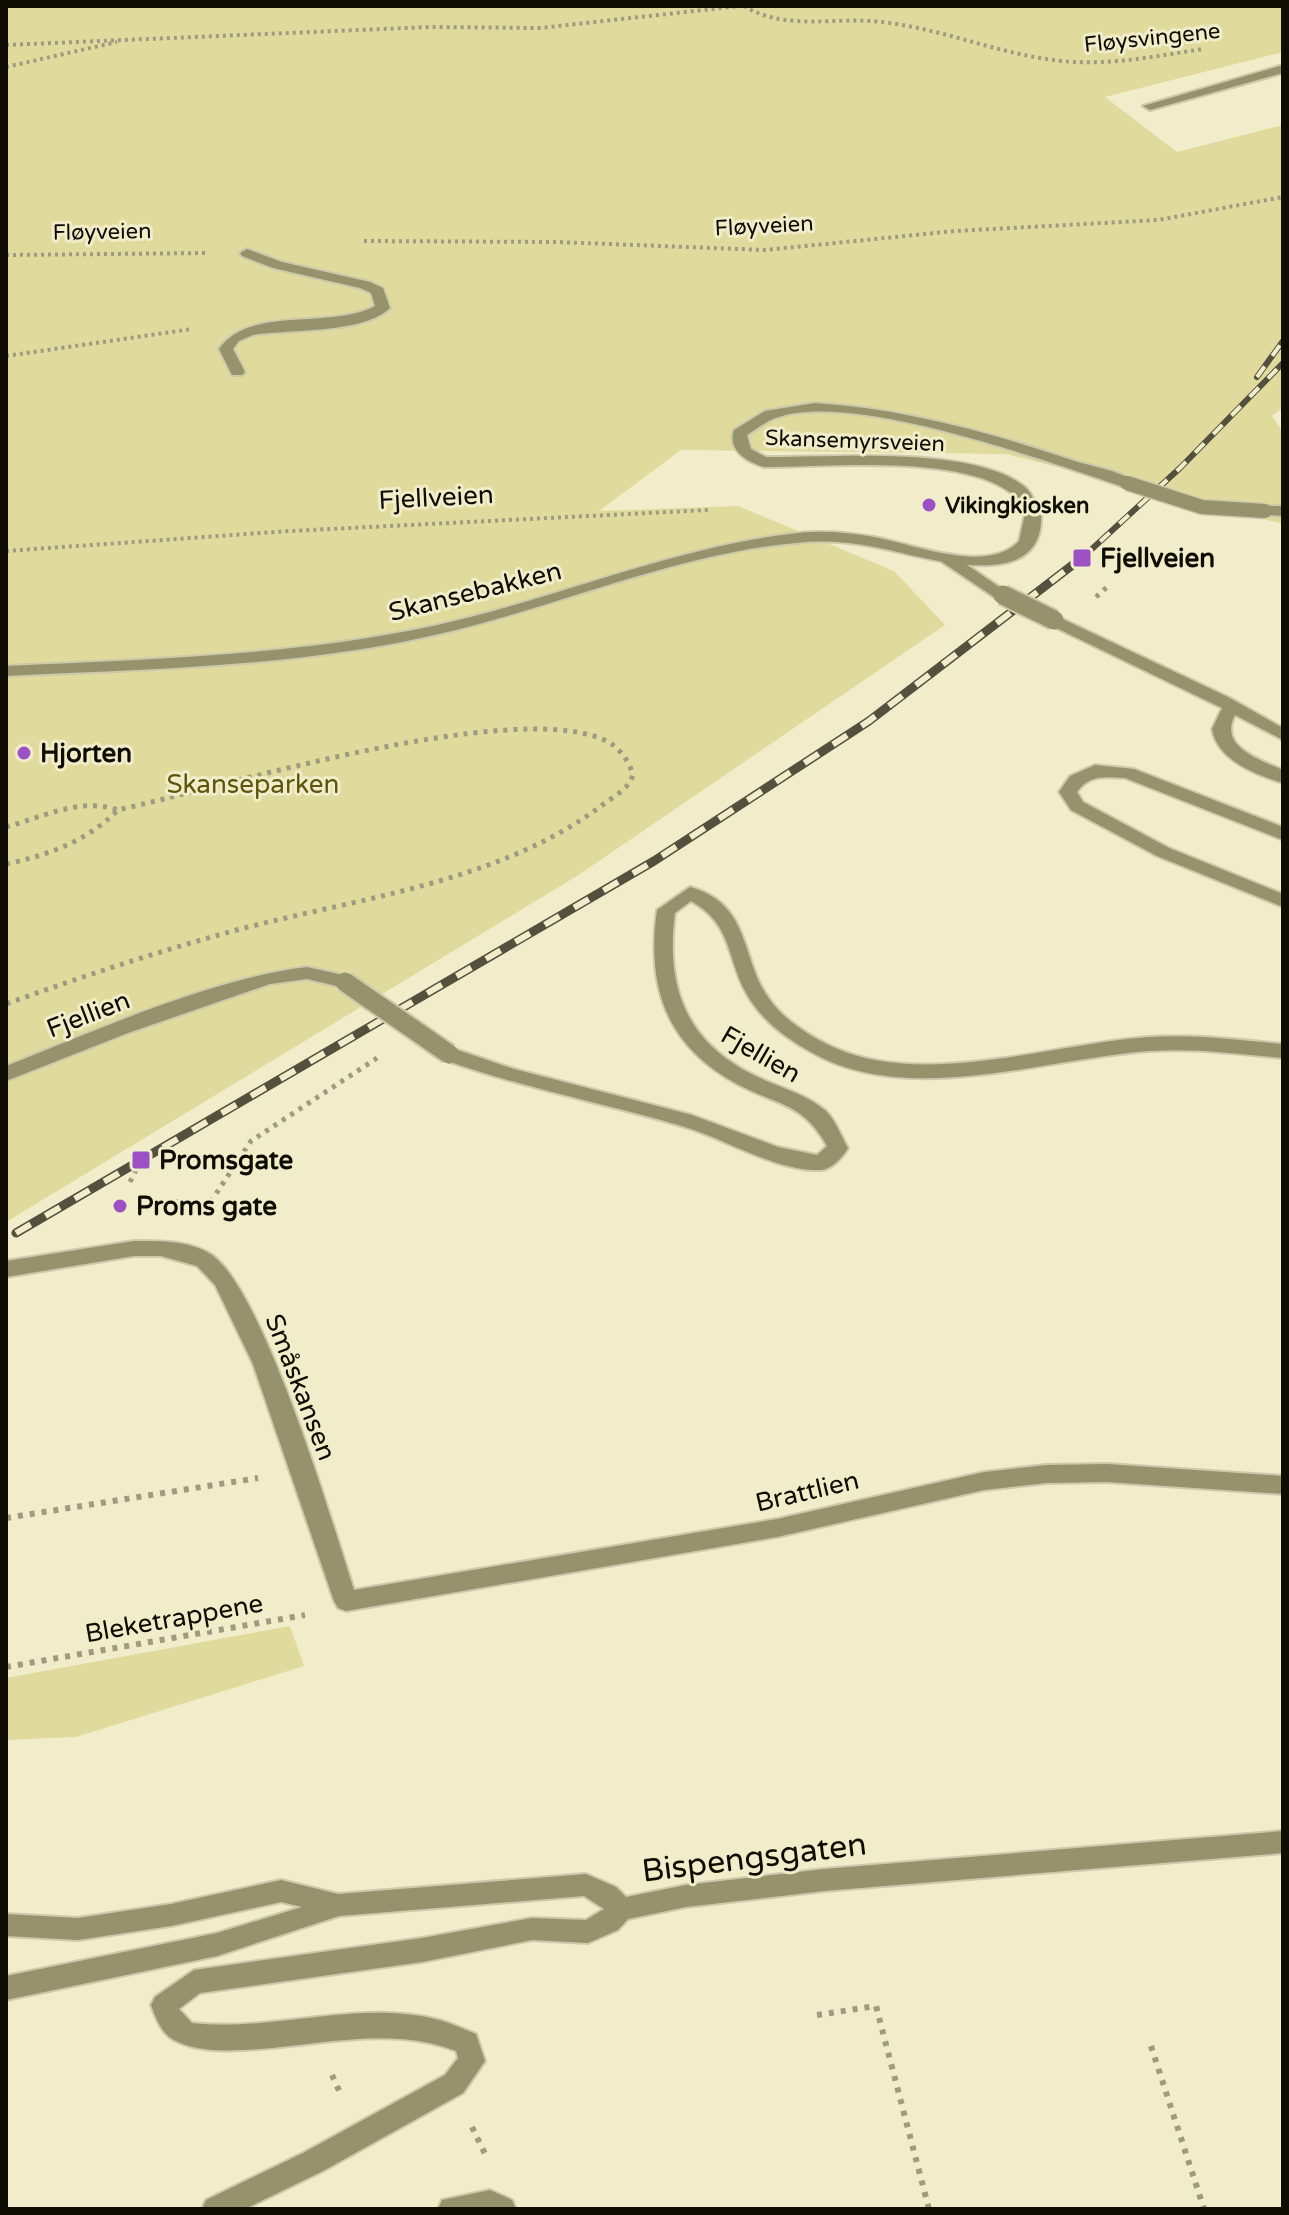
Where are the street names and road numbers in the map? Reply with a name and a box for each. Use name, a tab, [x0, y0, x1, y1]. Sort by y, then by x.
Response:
street label: Fløysvingene	[1083, 18, 1222, 58]
street label: Fløyveien	[714, 210, 814, 242]
street label: Fløyveien	[52, 218, 152, 246]
street label: Skansemyrsveien	[765, 425, 945, 457]
street label: Fjellveien	[378, 479, 494, 516]
street label: Skansebakken	[385, 555, 565, 628]
street label: Fjellien	[42, 984, 134, 1044]
street label: Fjellien	[715, 1019, 806, 1090]
street label: Småskansen	[258, 1310, 343, 1465]
street label: Brattlien	[752, 1465, 862, 1518]
street label: Bleketrappene	[83, 1588, 266, 1649]
street label: Bispengsgaten	[640, 1825, 869, 1891]

